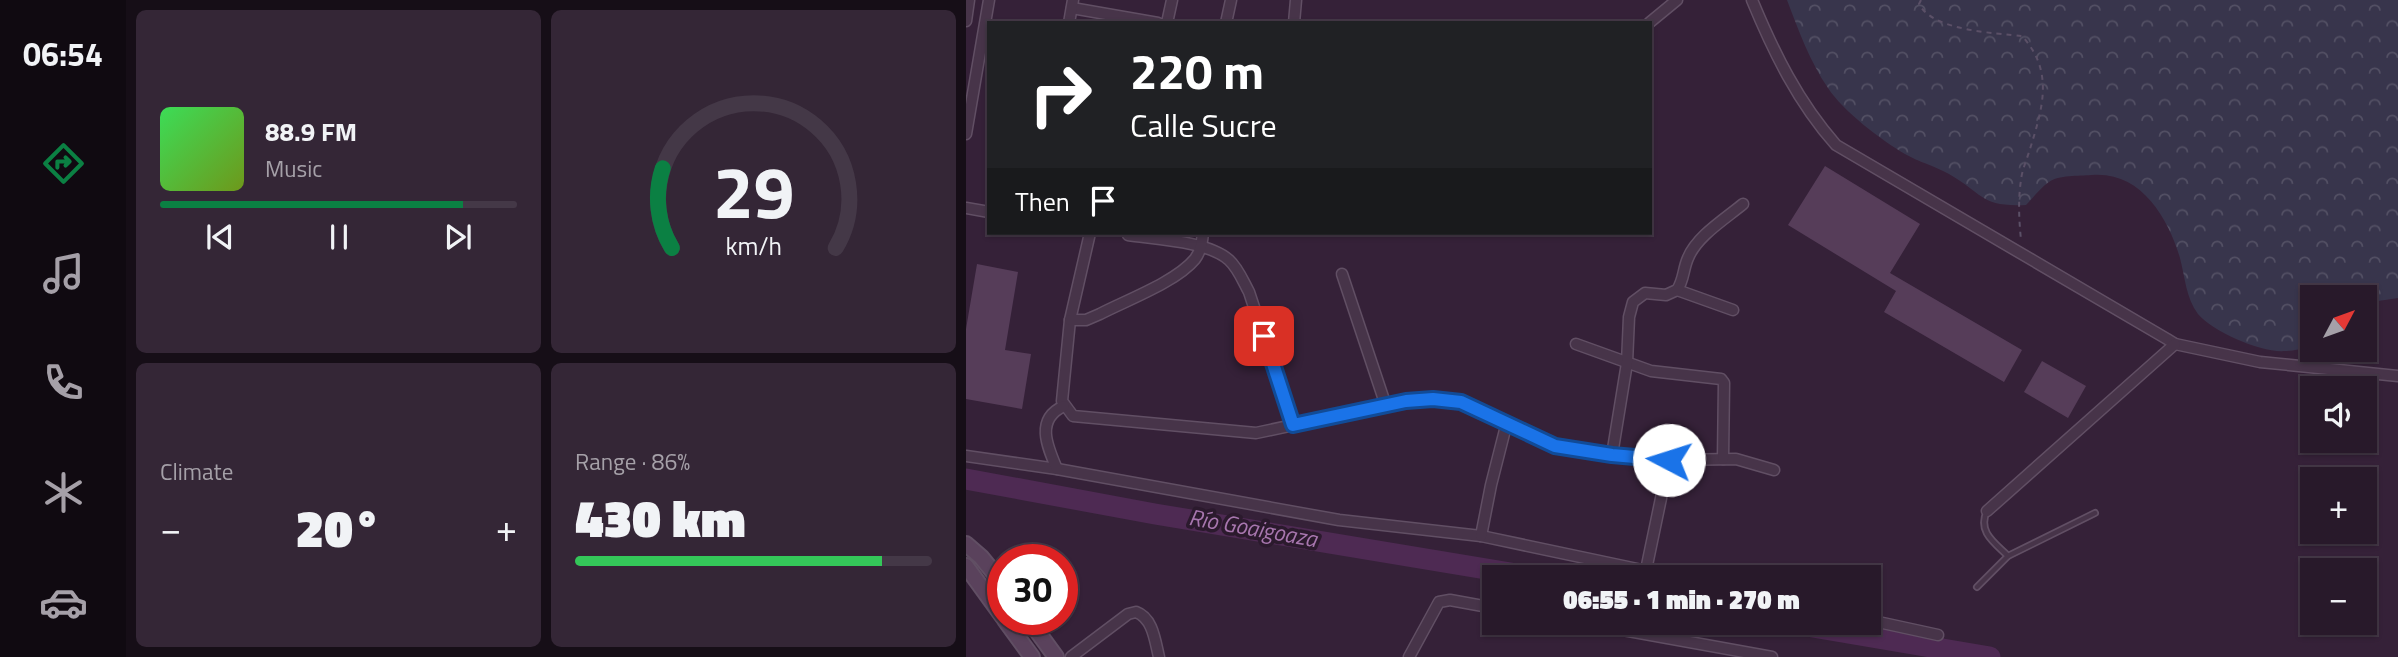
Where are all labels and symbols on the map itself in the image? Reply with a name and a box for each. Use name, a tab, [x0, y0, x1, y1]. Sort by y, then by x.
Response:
north arrow	[2300, 285, 2376, 362]
pin	[1234, 306, 1294, 366]
position arrow	[1632, 423, 1706, 497]
water label: Río Goaigoaza	[1186, 499, 1321, 556]
speed limit sign: 30	[987, 544, 1078, 635]

